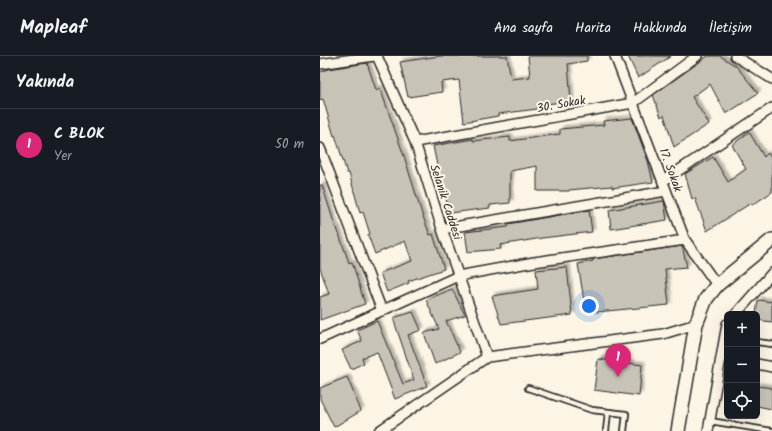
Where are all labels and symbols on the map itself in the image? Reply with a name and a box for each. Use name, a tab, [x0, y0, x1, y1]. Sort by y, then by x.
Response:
street label: 30. Sokak	[535, 91, 587, 118]
street label: 17. Sokak	[654, 145, 687, 195]
street label: Selanik Caddesi	[424, 162, 467, 243]
your location	[579, 296, 599, 316]
pin: 1	[605, 344, 631, 377]

